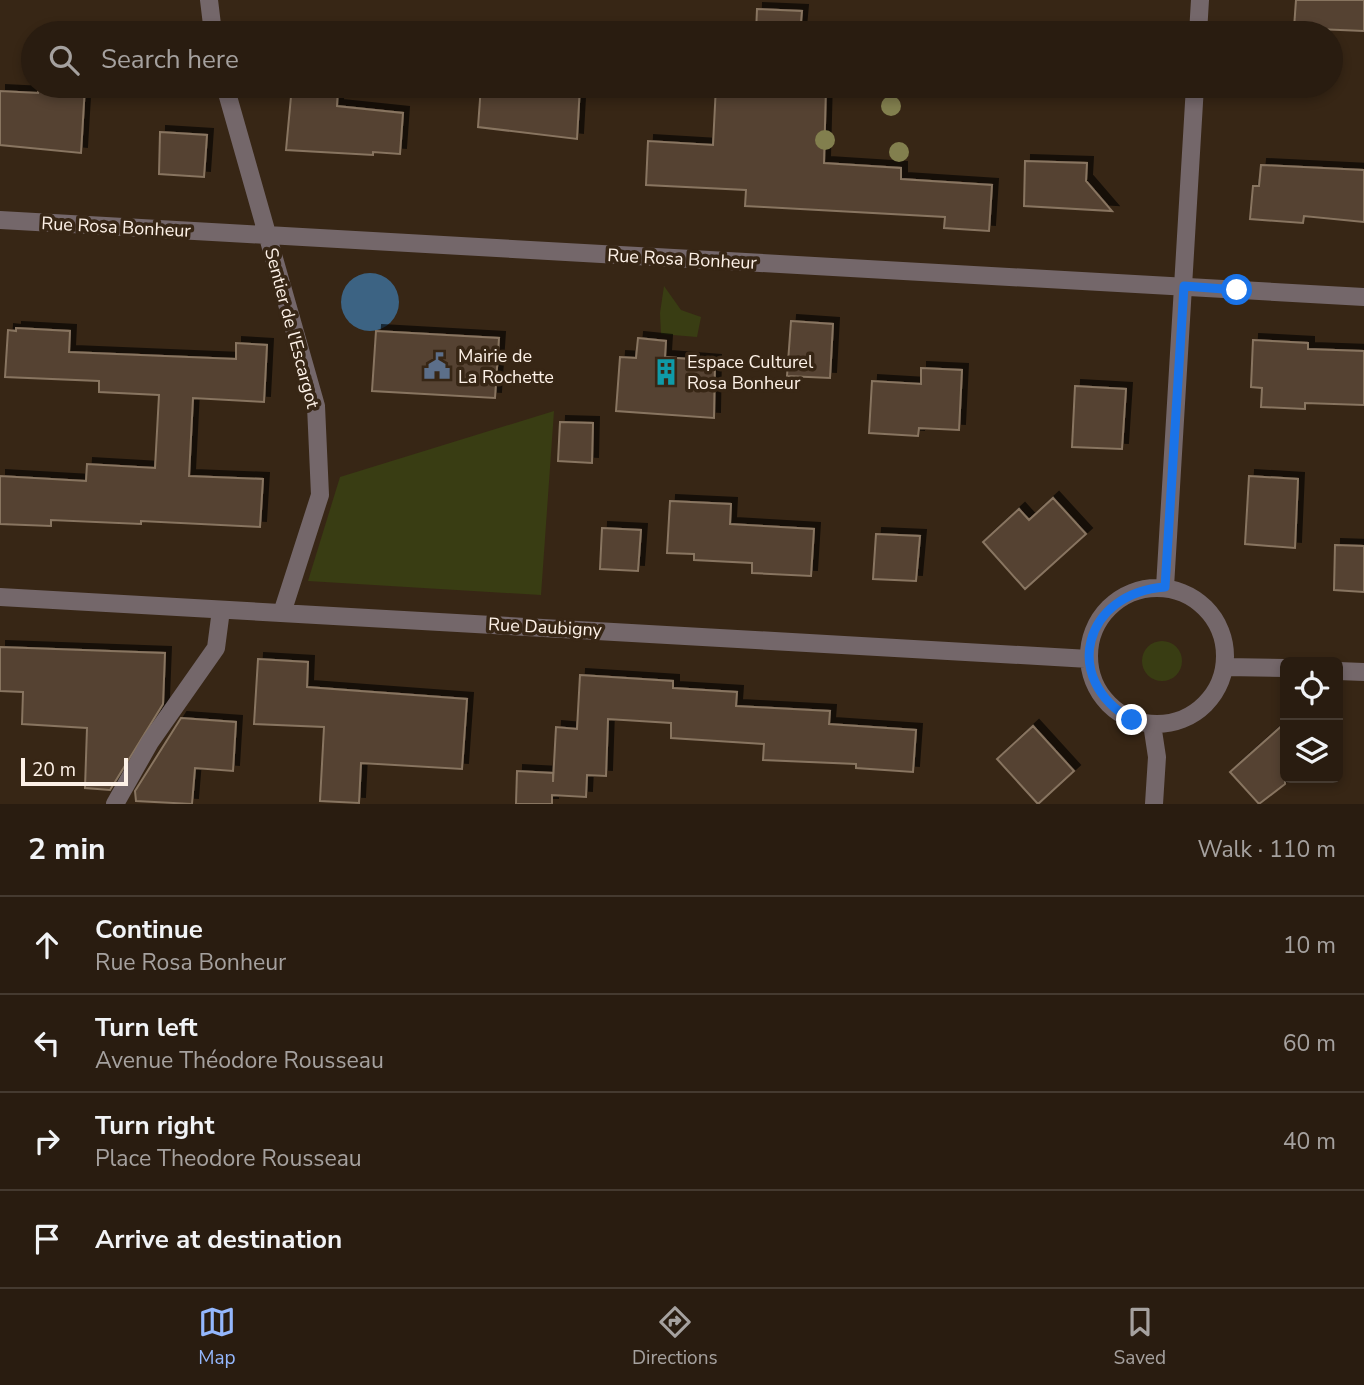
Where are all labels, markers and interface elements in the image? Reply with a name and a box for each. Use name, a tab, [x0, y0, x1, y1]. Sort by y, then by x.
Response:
search box	[21, 21, 1343, 98]
icon: search	[45, 41, 83, 79]
text: Search here	[101, 42, 239, 77]
street label: Rue Rosa Bonheur	[41, 211, 192, 243]
street label: Rue Rosa Bonheur	[607, 243, 758, 275]
street label: Sentier de l'Escargot	[259, 245, 325, 412]
route start	[1221, 274, 1252, 305]
place label: Mairie de La Rochette	[458, 344, 554, 389]
place label: Espace Culturel Rosa Bonheur	[687, 350, 814, 395]
public building icon: Mairie de La Rochette	[422, 351, 452, 381]
building icon: Espace Culturel Rosa Bonheur	[651, 357, 681, 387]
street label: Rue Daubigny	[487, 612, 603, 642]
map controls	[1280, 657, 1343, 783]
button: locate	[1280, 657, 1343, 720]
route end	[1116, 704, 1147, 735]
button: layers	[1280, 720, 1343, 783]
scale bar	[21, 755, 128, 787]
text: 20 m	[32, 757, 76, 783]
text: 2 min	[28, 829, 106, 870]
text: Walk · 110 m	[1197, 834, 1336, 865]
text: Continue	[95, 912, 203, 947]
icon: ahead	[28, 926, 66, 964]
text: 10 m	[1283, 930, 1336, 961]
text: Rue Rosa Bonheur	[95, 947, 286, 978]
text: Turn left	[95, 1010, 198, 1045]
icon: left	[28, 1024, 66, 1062]
text: 60 m	[1283, 1028, 1336, 1059]
text: Avenue Théodore Rousseau	[95, 1045, 384, 1076]
text: Turn right	[95, 1108, 214, 1143]
icon: right	[28, 1122, 66, 1160]
text: 40 m	[1283, 1126, 1336, 1157]
text: Place Theodore Rousseau	[95, 1143, 362, 1174]
icon: arrive	[28, 1220, 66, 1258]
text: Arrive at destination	[95, 1222, 342, 1257]
tab: Map	[198, 1303, 236, 1371]
tab: Directions	[632, 1303, 718, 1371]
tab: Saved	[1114, 1303, 1166, 1371]

